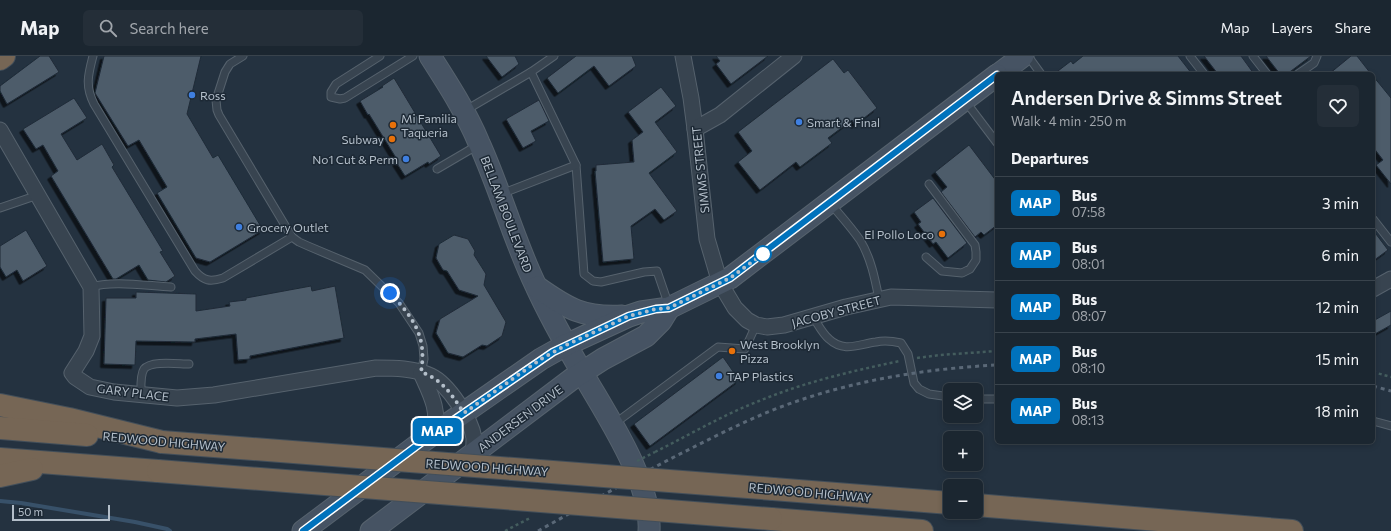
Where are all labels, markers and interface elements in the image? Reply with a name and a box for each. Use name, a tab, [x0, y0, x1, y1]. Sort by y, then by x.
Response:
search box	[83, 10, 363, 46]
text: Map	[20, 16, 59, 39]
icon: search	[97, 17, 119, 39]
text: Search here	[129, 19, 209, 37]
text: Map	[1221, 19, 1249, 36]
text: Layers	[1271, 19, 1313, 36]
text: Share	[1335, 19, 1371, 36]
button: heart	[1317, 85, 1359, 127]
text: Andersen Drive & Simms Street	[1011, 86, 1282, 109]
place label: Ross	[200, 88, 226, 102]
marker: Ross	[187, 90, 197, 100]
place label: Mi Familia Taqueria	[401, 111, 457, 139]
text: Walk · 4 min · 250 m	[1011, 113, 1126, 129]
place label: Smart & Final	[807, 115, 880, 129]
marker: Smart & Final	[794, 117, 804, 127]
marker: Mi Familia Taqueria	[388, 120, 398, 130]
street label: SIMMS STREET	[688, 126, 712, 214]
place label: Subway	[341, 132, 384, 146]
marker: Subway	[387, 134, 397, 144]
text: Departures	[1011, 149, 1089, 167]
place label: No1 Cut & Perm	[312, 152, 398, 166]
marker: No1 Cut & Perm	[401, 154, 411, 164]
street label: BELLAM BOULEVARD	[478, 154, 536, 274]
text: Bus	[1072, 186, 1097, 204]
text: MAP	[1019, 194, 1052, 211]
text: 3 min	[1322, 194, 1359, 212]
text: 07:58	[1072, 204, 1105, 220]
place label: Grocery Outlet	[247, 220, 329, 234]
marker: Grocery Outlet	[234, 222, 244, 232]
place label: El Pollo Loco	[864, 227, 934, 241]
marker: El Pollo Loco	[937, 229, 947, 239]
text: Bus	[1072, 238, 1097, 256]
unlabelled marker	[754, 245, 772, 263]
text: MAP	[1019, 246, 1052, 263]
text: 6 min	[1321, 246, 1359, 264]
text: 08:01	[1072, 256, 1105, 272]
your location	[380, 283, 400, 303]
text: Bus	[1072, 290, 1097, 308]
street label: JACOBY STREET	[790, 292, 883, 331]
text: MAP	[1019, 298, 1052, 315]
text: 12 min	[1316, 298, 1359, 316]
text: 08:07	[1072, 308, 1106, 324]
place label: West Brooklyn Pizza	[740, 337, 820, 365]
text: Bus	[1072, 342, 1097, 360]
marker: West Brooklyn Pizza	[727, 346, 737, 356]
text: MAP	[1019, 350, 1052, 367]
text: 15 min	[1316, 350, 1359, 368]
text: 08:10	[1072, 360, 1105, 376]
place label: TAP Plastics	[727, 369, 793, 383]
marker: TAP Plastics	[714, 371, 724, 381]
street label: GARY PLACE	[96, 381, 170, 403]
street label: ANDERSEN DRIVE	[475, 382, 565, 454]
map controls	[943, 383, 983, 519]
button: layers	[943, 383, 983, 423]
text: Bus	[1072, 394, 1097, 412]
text: MAP	[1019, 402, 1052, 419]
text: 18 min	[1315, 402, 1359, 420]
text: 08:13	[1072, 412, 1104, 428]
line badge: MAP	[414, 418, 460, 444]
text: MAP	[421, 422, 453, 439]
street label: REDWOOD HIGHWAY	[102, 429, 226, 453]
button: +	[943, 431, 983, 471]
street label: REDWOOD HIGHWAY	[425, 456, 549, 478]
button: −	[943, 479, 983, 519]
street label: REDWOOD HIGHWAY	[748, 480, 872, 504]
scale bar	[12, 503, 110, 522]
text: 50 m	[18, 505, 43, 518]

